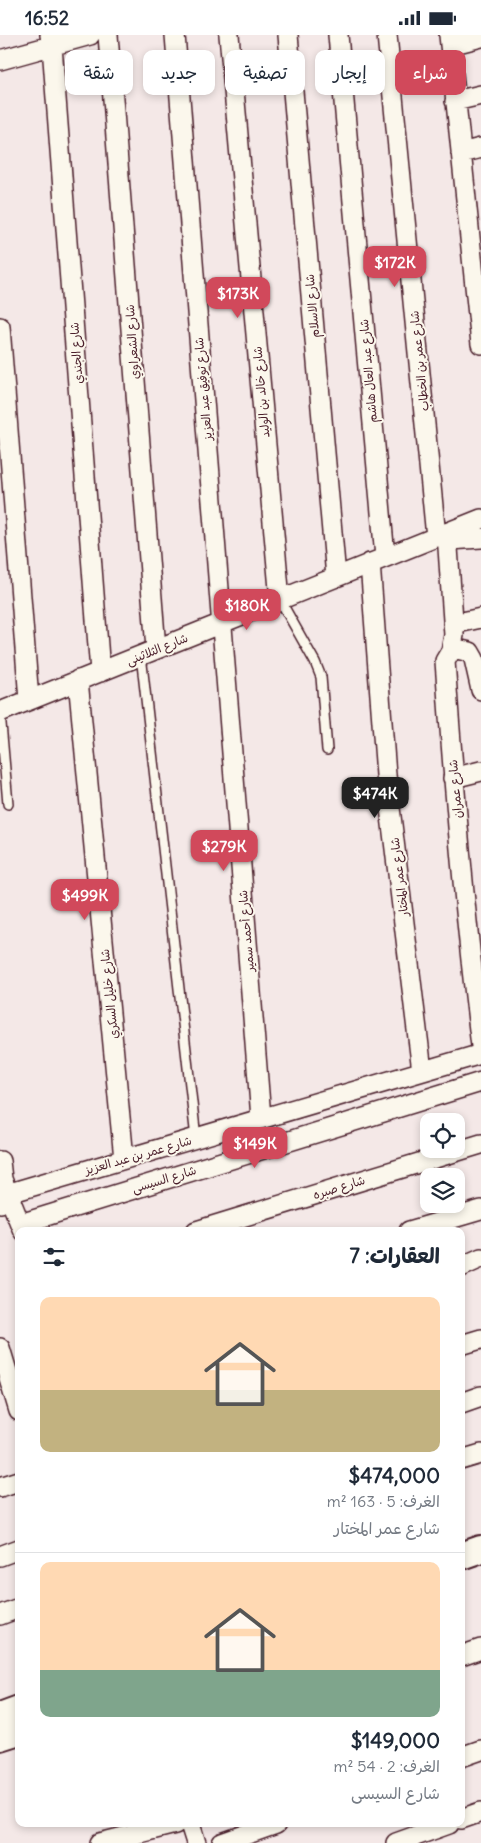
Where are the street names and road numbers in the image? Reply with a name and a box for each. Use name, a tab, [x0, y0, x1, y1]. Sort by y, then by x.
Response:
street label: شارع الاسلام	[302, 273, 324, 339]
street label: شارع الشعراوي	[122, 304, 144, 380]
street label: شارع عمر بن الخطاب	[406, 310, 434, 412]
street label: شارع عبد العال هاشم	[356, 318, 382, 424]
street label: شارع الجندي	[66, 322, 88, 384]
street label: شارع توفيق عبد العزيز	[191, 337, 217, 442]
street label: شارع خالد بن الوليد	[250, 346, 274, 438]
street label: شارع الثلاثينى	[124, 630, 191, 670]
street label: شارع عمران	[445, 759, 467, 819]
street label: شارع عمر المختار	[387, 836, 413, 918]
street label: شارع أحمد سمير	[235, 889, 259, 974]
street label: شارع خليل السكري	[97, 948, 123, 1040]
street label: شارع عمر بن عبد العزيز	[82, 1133, 194, 1180]
street label: شارع السيسى	[130, 1162, 199, 1198]
street label: شارع صبره	[311, 1172, 367, 1204]

